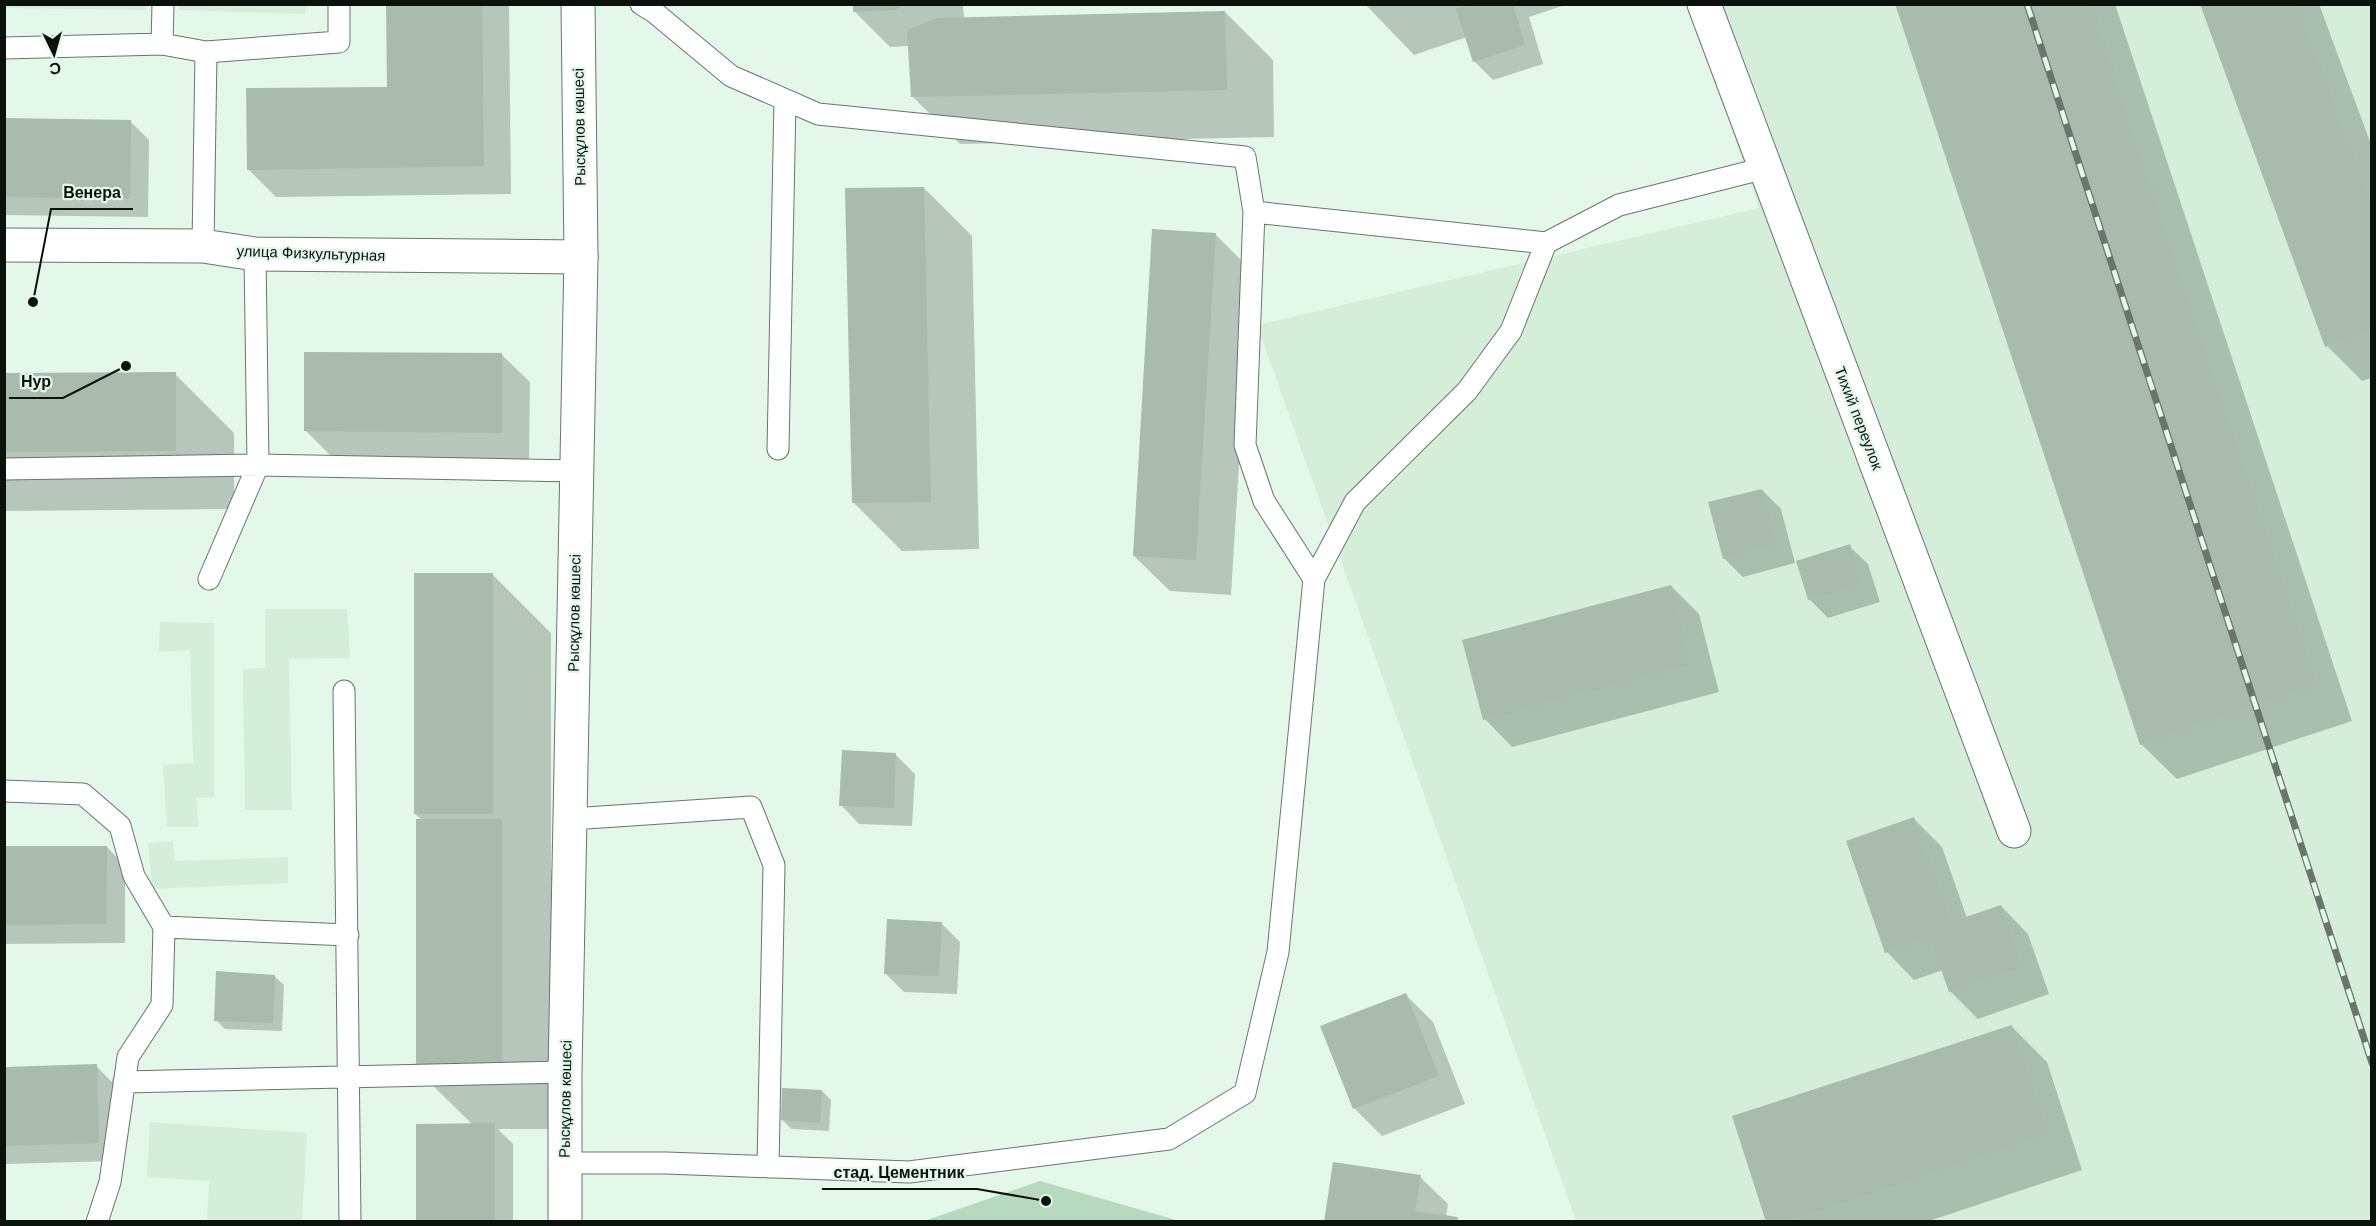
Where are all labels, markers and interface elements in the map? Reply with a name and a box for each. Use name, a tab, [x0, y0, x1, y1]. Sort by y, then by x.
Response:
north arrow	[24, 24, 84, 84]
text: С	[48, 59, 62, 77]
street label: Рысқұлов көшесі	[569, 68, 589, 186]
callout: Венера	[51, 175, 133, 209]
text: Венера	[63, 184, 121, 201]
street label: улица Физкультурная	[236, 242, 386, 264]
callout: Нур	[9, 364, 63, 398]
street label: Тихий переулок	[1831, 364, 1887, 472]
text: Нур	[21, 373, 51, 390]
street label: Рысқұлов көшесі	[564, 554, 584, 672]
street label: Рысқұлов көшесі	[555, 1040, 575, 1158]
callout: стад. Цементник	[822, 1155, 977, 1189]
text: стад. Цементник	[834, 1164, 965, 1181]

